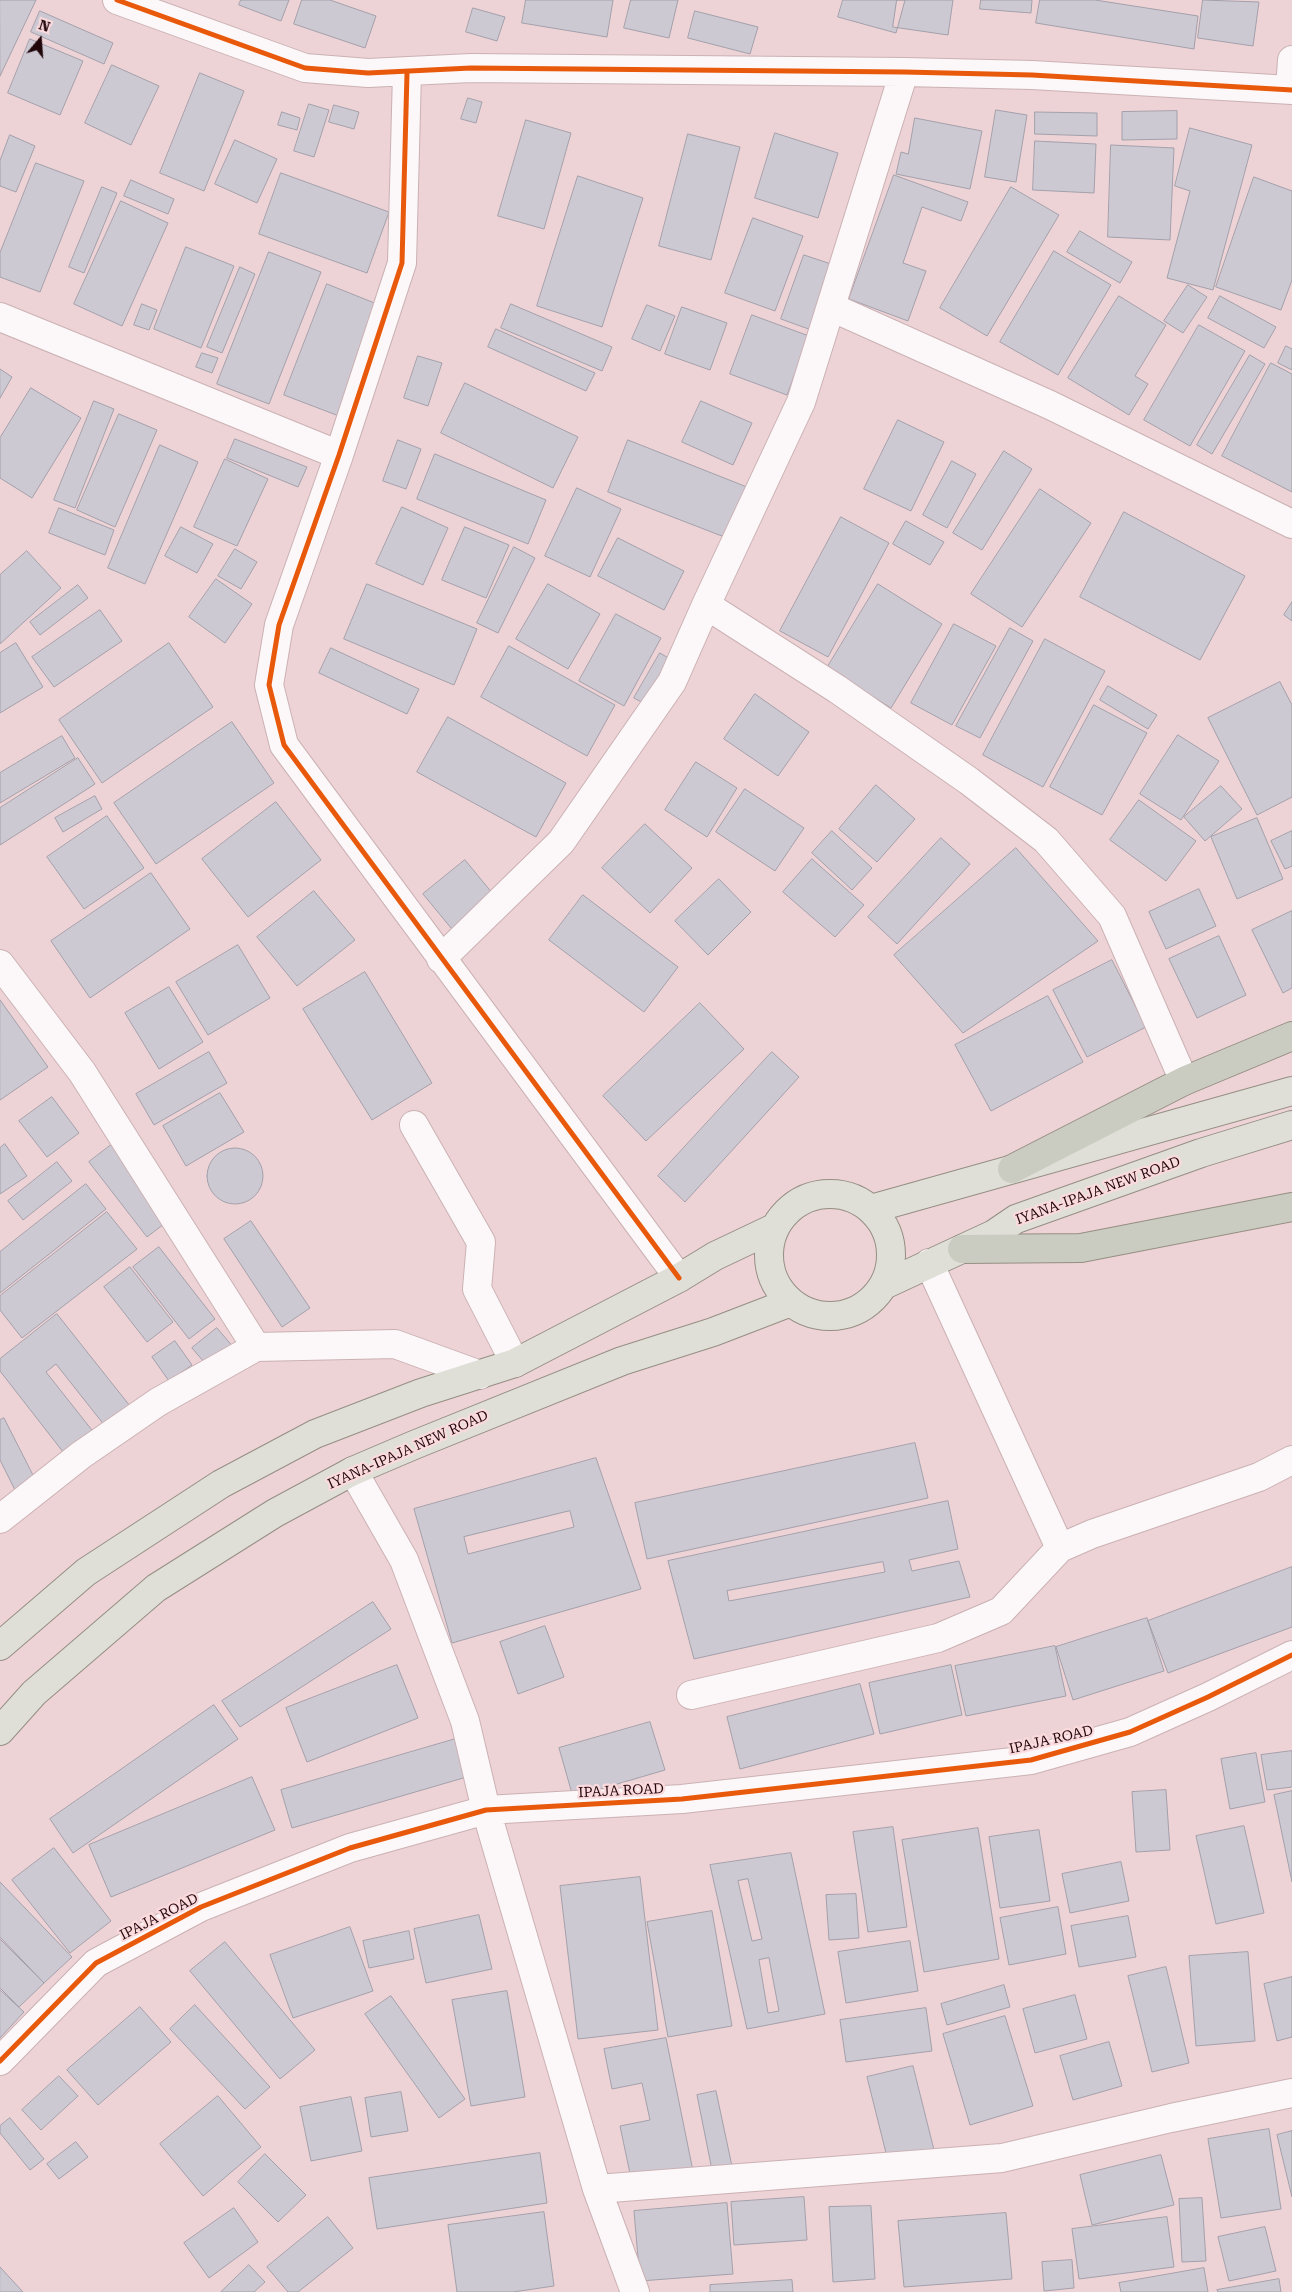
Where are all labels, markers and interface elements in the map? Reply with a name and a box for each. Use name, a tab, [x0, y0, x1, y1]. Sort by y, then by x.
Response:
north arrow	[15, 15, 65, 65]
text: N	[37, 16, 52, 35]
street label: IYANA-IPAJA NEW ROAD	[1013, 1153, 1183, 1229]
street label: IYANA-IPAJA NEW ROAD	[325, 1407, 491, 1493]
street label: IPAJA ROAD	[1007, 1722, 1095, 1758]
street label: IPAJA ROAD	[578, 1780, 664, 1802]
street label: IPAJA ROAD	[117, 1890, 201, 1944]

